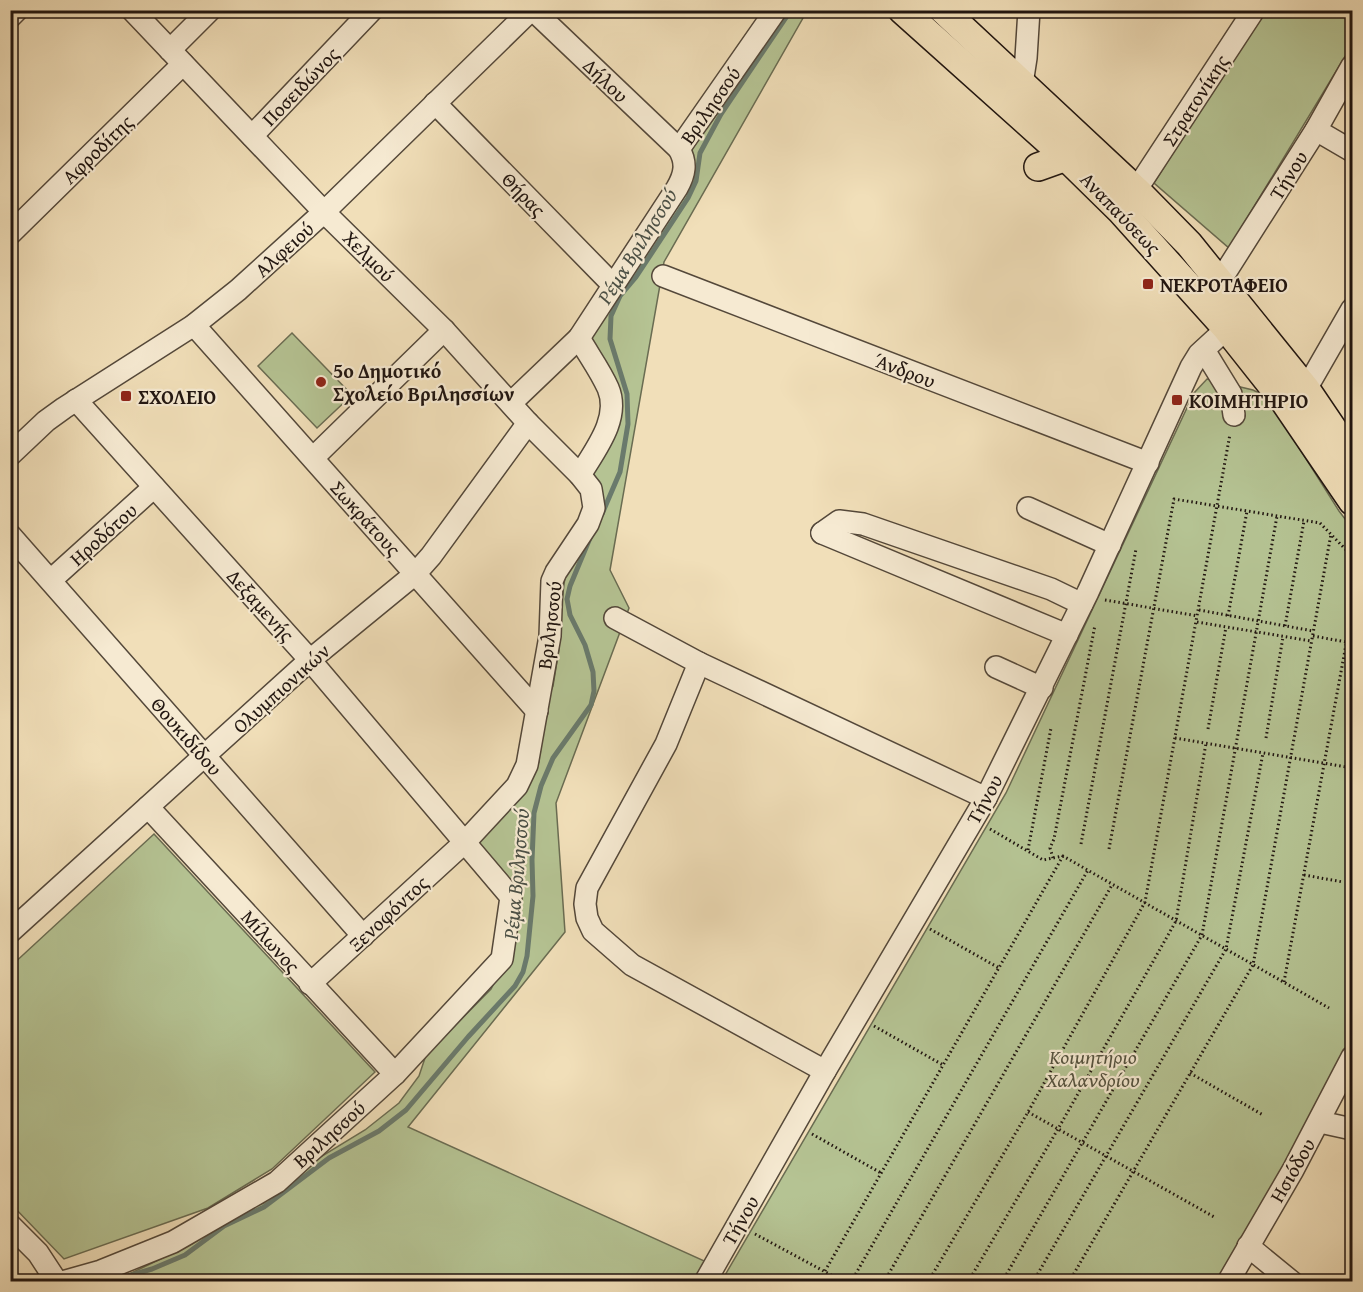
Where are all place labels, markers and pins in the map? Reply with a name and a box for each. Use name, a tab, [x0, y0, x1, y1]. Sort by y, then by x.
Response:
place label: ΝΕΚΡΟΤΑΦΕΙΟ	[1160, 270, 1288, 299]
marker: ΝΕΚΡΟΤΑΦΕΙΟ	[1141, 277, 1155, 291]
place label: 5ο Δημοτικό Σχολείο Βριλησσίων	[333, 356, 515, 408]
marker: 5ο Δημοτικό Σχολείο Βριλησσίων	[314, 375, 328, 389]
place label: ΣΧΟΛΕΙΟ	[138, 382, 216, 411]
place label: ΚΟΙΜΗΤΗΡΙΟ	[1189, 386, 1308, 415]
marker: ΣΧΟΛΕΙΟ	[119, 389, 133, 403]
marker: ΚΟΙΜΗΤΗΡΙΟ	[1170, 393, 1184, 407]

